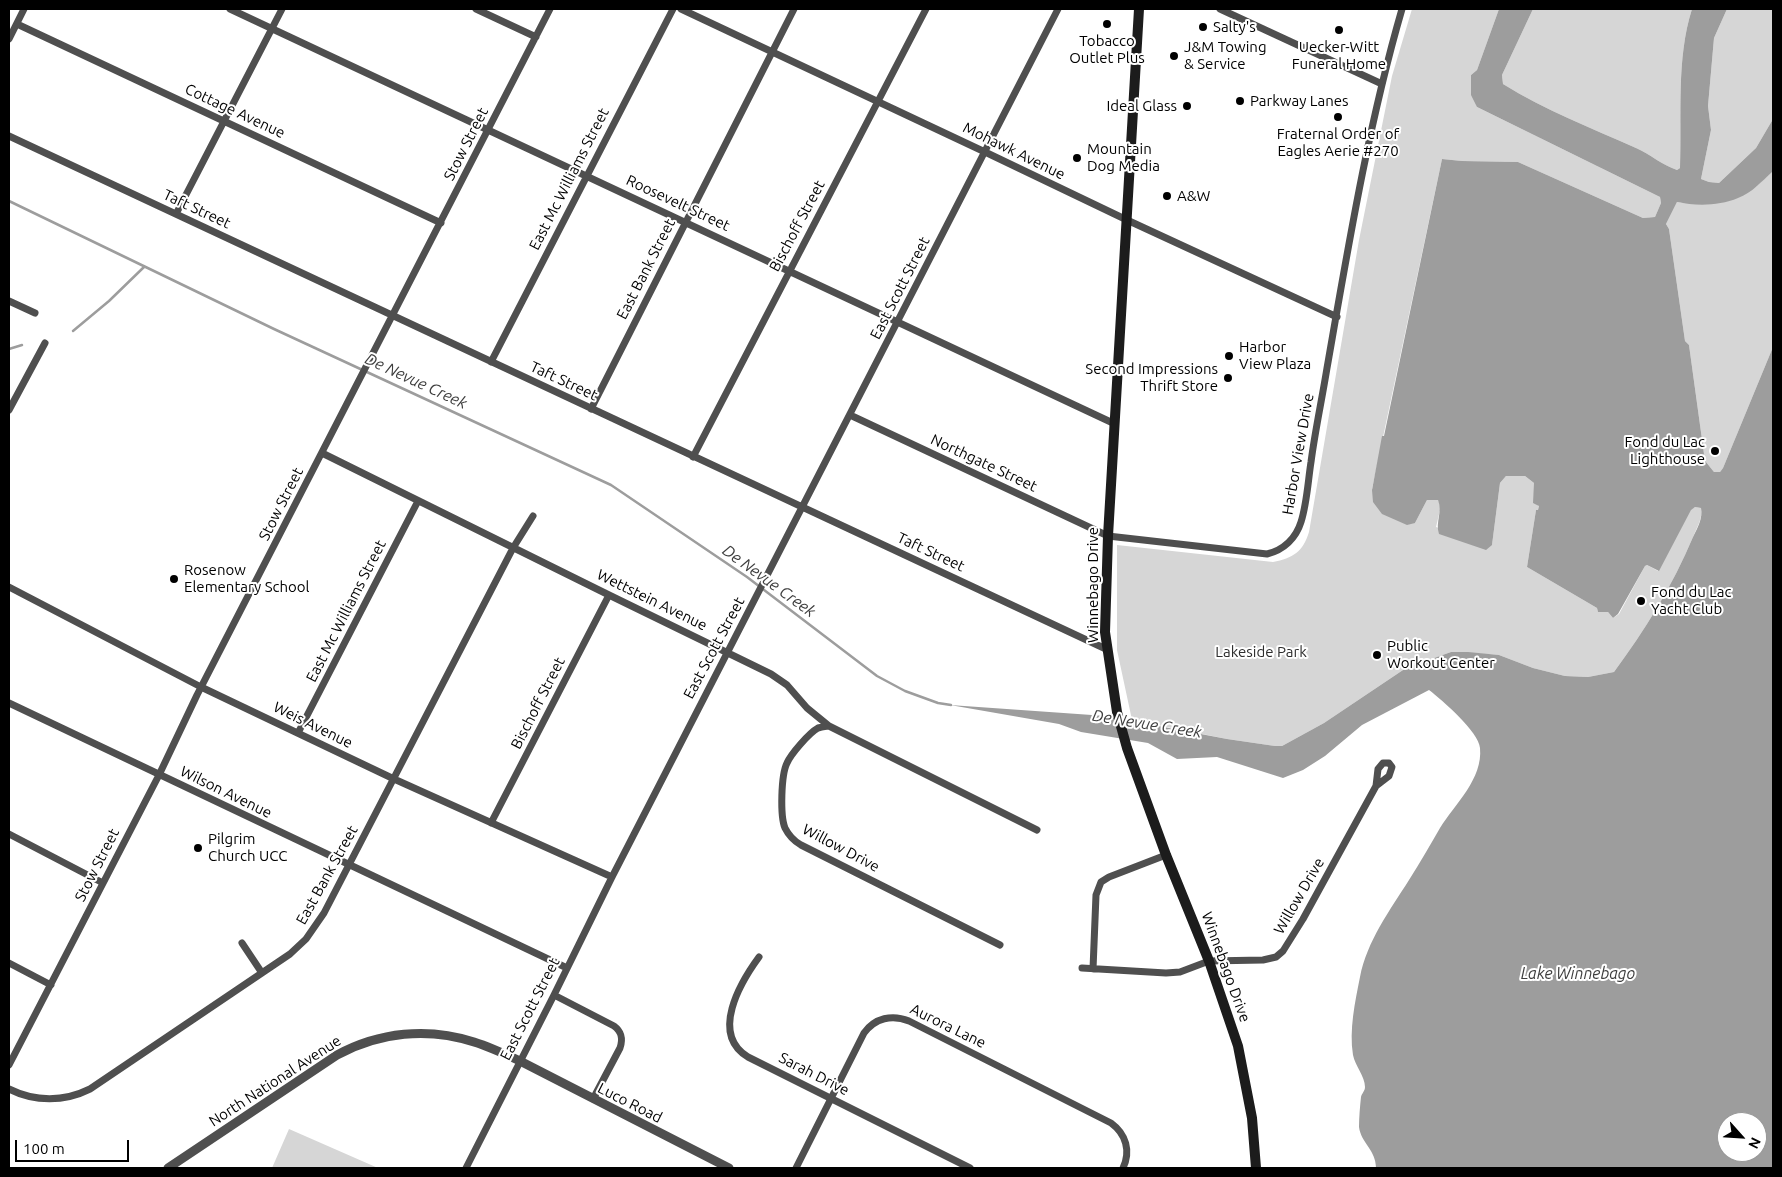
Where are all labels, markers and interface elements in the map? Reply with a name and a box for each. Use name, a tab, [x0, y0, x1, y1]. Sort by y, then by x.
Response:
marker: Tobacco Outlet Plus	[1101, 18, 1113, 30]
place label: Salty's	[1213, 18, 1256, 36]
marker: Salty's	[1197, 21, 1209, 33]
marker: Uecker-Witt Funeral Home	[1333, 24, 1345, 36]
place label: Tobacco Outlet Plus	[1069, 32, 1145, 67]
place label: J&M Towing & Service	[1184, 38, 1267, 73]
place label: Uecker-Witt Funeral Home	[1292, 38, 1386, 73]
marker: J&M Towing & Service	[1168, 50, 1180, 62]
street label: Cottage Avenue	[182, 80, 288, 142]
place label: Parkway Lanes	[1250, 92, 1349, 110]
marker: Parkway Lanes	[1234, 95, 1246, 107]
place label: Ideal Glass	[1106, 97, 1177, 115]
marker: Ideal Glass	[1181, 100, 1193, 112]
street label: Stow Street	[440, 105, 492, 183]
street label: East Mc Williams Street	[525, 105, 613, 253]
marker: Fraternal Order of Eagles Aerie #270	[1332, 111, 1344, 123]
street label: Mohawk Avenue	[960, 119, 1068, 183]
place label: Fraternal Order of Eagles Aerie #270	[1277, 125, 1399, 160]
place label: Mountain Dog Media	[1087, 140, 1160, 175]
marker: Mountain Dog Media	[1071, 152, 1083, 164]
street label: Roosevelt Street	[623, 171, 733, 235]
street label: Bischoff Street	[765, 177, 829, 275]
street label: Taft Street	[160, 186, 234, 232]
place label: A&W	[1177, 187, 1210, 205]
marker: A&W	[1161, 190, 1173, 202]
street label: East Bank Street	[613, 216, 679, 322]
street label: East Scott Street	[866, 234, 934, 342]
place label: Harbor View Plaza	[1239, 338, 1311, 373]
water label: De Nevue Creek	[362, 349, 470, 413]
marker: Harbor View Plaza	[1223, 350, 1235, 362]
street label: Taft Street	[527, 358, 601, 404]
place label: Second Impressions Thrift Store	[1085, 360, 1218, 395]
marker: Second Impressions Thrift Store	[1222, 372, 1234, 384]
street label: Harbor View Drive	[1278, 392, 1318, 516]
street label: Northgate Street	[928, 430, 1040, 496]
place label: Fond du Lac Lighthouse	[1624, 433, 1705, 468]
marker: Fond du Lac Lighthouse	[1709, 445, 1721, 457]
street label: Stow Street	[255, 465, 307, 543]
street label: Winnebago Drive	[1084, 527, 1102, 643]
street label: Taft Street	[894, 529, 968, 575]
street label: East Mc Williams Street	[302, 537, 390, 685]
water label: De Nevue Creek	[719, 541, 819, 621]
place label: Rosenow Elementary School	[184, 561, 310, 596]
street label: Wettstein Avenue	[594, 565, 710, 635]
marker: Rosenow Elementary School	[168, 573, 180, 585]
place label: Fond du Lac Yacht Club	[1651, 583, 1732, 618]
street label: East Scott Street	[680, 594, 748, 702]
marker: Fond du Lac Yacht Club	[1635, 595, 1647, 607]
place label: Public Workout Center	[1387, 637, 1495, 672]
park label: Lakeside Park	[1215, 643, 1307, 661]
marker: Public Workout Center	[1371, 649, 1383, 661]
street label: Bischoff Street	[507, 654, 569, 752]
street label: Weis Avenue	[270, 698, 356, 752]
water label: De Nevue Creek	[1091, 706, 1203, 742]
street label: Wilson Avenue	[177, 762, 275, 822]
street label: Willow Drive	[799, 820, 883, 876]
street label: East Bank Street	[292, 822, 362, 928]
street label: Stow Street	[71, 826, 123, 904]
place label: Pilgrim Church UCC	[208, 830, 287, 865]
marker: Pilgrim Church UCC	[192, 842, 204, 854]
street label: Willow Drive	[1270, 855, 1328, 937]
street label: Winnebago Drive	[1198, 909, 1254, 1025]
street label: East Scott Street	[496, 955, 564, 1063]
water label: Lake Winnebago	[1521, 964, 1635, 984]
street label: Aurora Lane	[907, 1000, 989, 1052]
street label: North National Avenue	[206, 1032, 344, 1130]
street label: Sarah Drive	[776, 1049, 852, 1099]
street label: Luco Road	[595, 1079, 665, 1127]
north arrow	[1717, 1112, 1767, 1162]
scale bar	[18, 1130, 131, 1162]
text: N	[1745, 1135, 1764, 1151]
text: 100 m	[23, 1140, 65, 1157]

